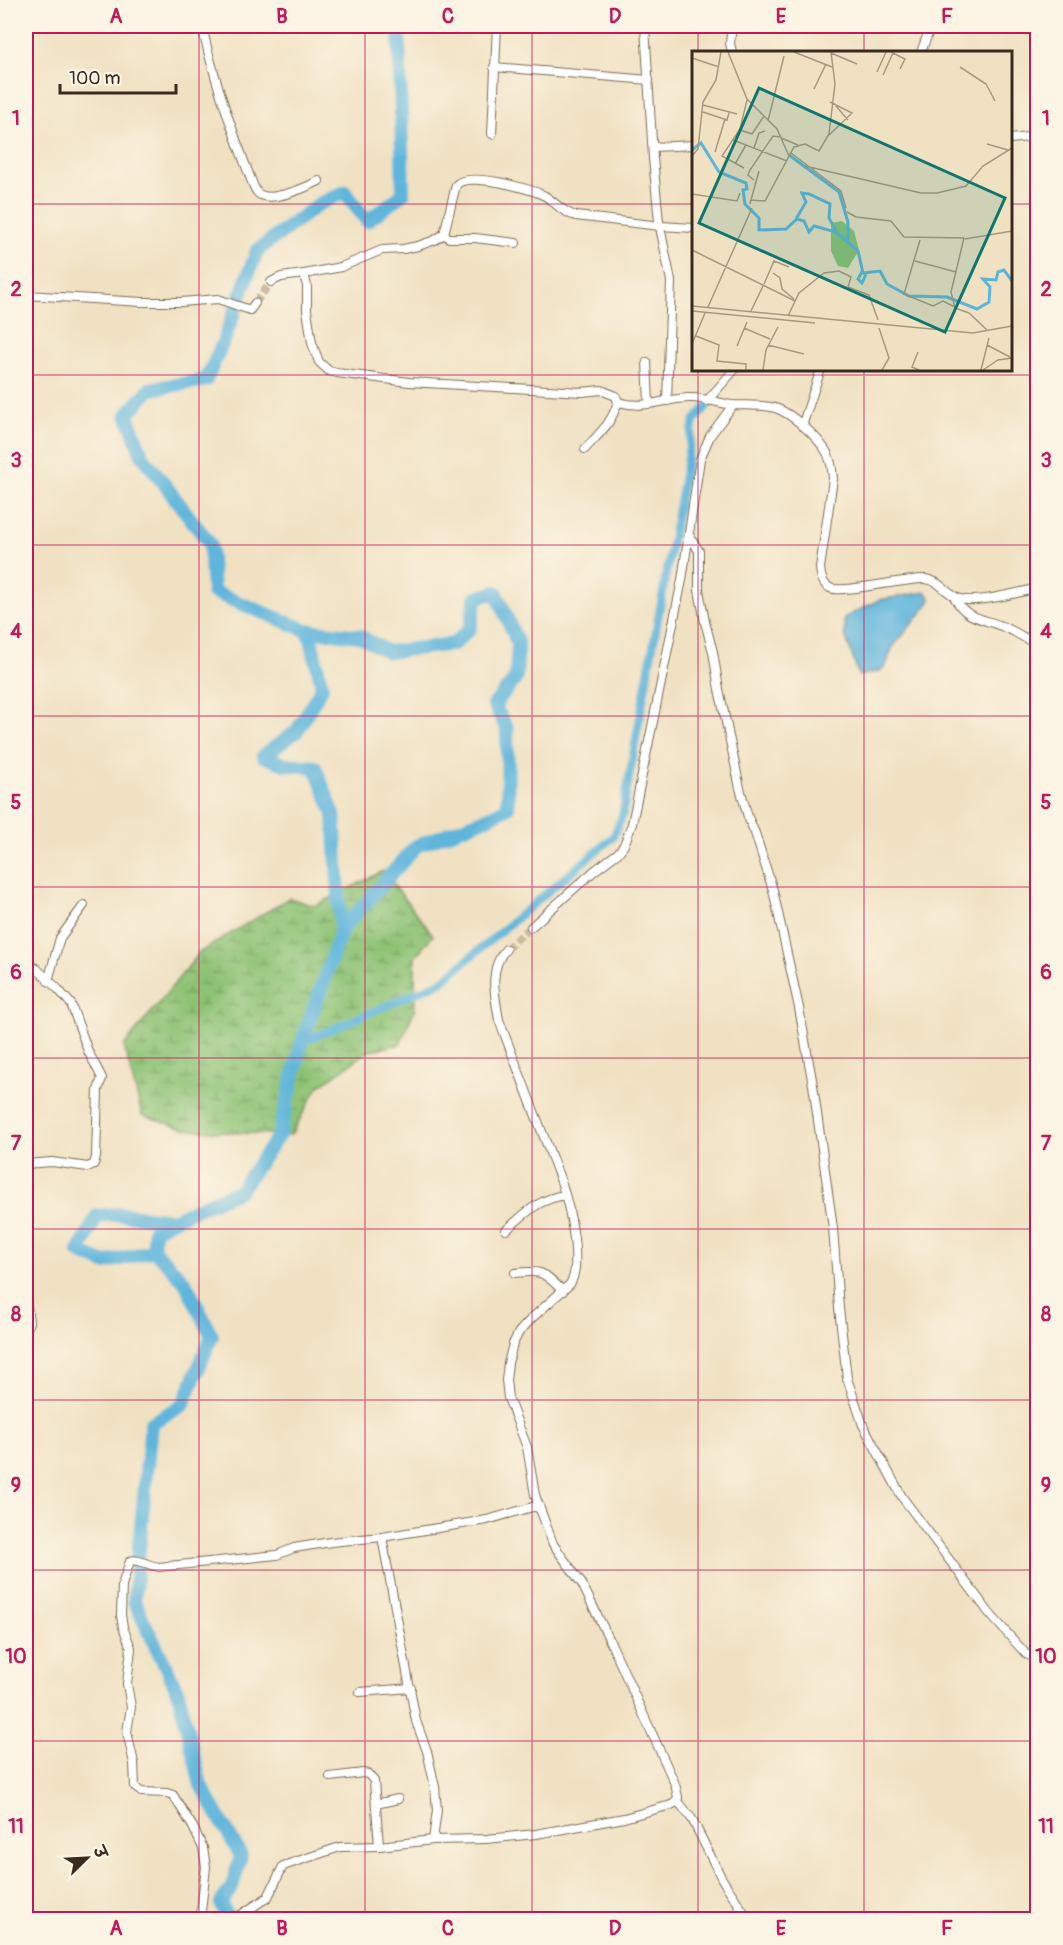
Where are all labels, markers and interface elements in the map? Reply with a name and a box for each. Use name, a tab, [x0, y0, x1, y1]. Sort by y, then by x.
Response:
text: A	[110, 4, 123, 29]
text: B	[276, 4, 288, 29]
text: C	[442, 4, 454, 29]
text: D	[609, 4, 622, 29]
text: E	[776, 4, 787, 29]
text: F	[941, 4, 953, 29]
inset map	[692, 51, 1012, 370]
scale bar	[60, 57, 176, 95]
text: 100 m	[69, 67, 121, 90]
text: 1	[12, 106, 20, 131]
text: 1	[1042, 106, 1050, 131]
text: 2	[10, 277, 22, 302]
text: 2	[1040, 277, 1052, 302]
text: 3	[10, 448, 22, 473]
text: 3	[1040, 448, 1052, 473]
text: 4	[10, 619, 22, 644]
text: 4	[1040, 619, 1052, 644]
text: 5	[11, 790, 22, 815]
text: 5	[1041, 790, 1052, 815]
text: 6	[10, 960, 22, 985]
text: 6	[1040, 960, 1052, 985]
text: 7	[11, 1131, 22, 1156]
text: 7	[1041, 1131, 1052, 1156]
text: 8	[11, 1302, 21, 1327]
text: 8	[1041, 1302, 1051, 1327]
text: 9	[11, 1473, 21, 1498]
text: 9	[1041, 1473, 1051, 1498]
text: 10	[5, 1644, 27, 1669]
text: 10	[1035, 1644, 1057, 1669]
text: 11	[8, 1814, 24, 1839]
text: 11	[1038, 1814, 1054, 1839]
north arrow	[57, 1828, 117, 1888]
text: उ	[88, 1842, 112, 1862]
text: A	[110, 1916, 123, 1941]
text: B	[276, 1916, 288, 1941]
text: C	[442, 1916, 454, 1941]
text: D	[609, 1916, 622, 1941]
text: E	[776, 1916, 787, 1941]
text: F	[941, 1916, 953, 1941]

